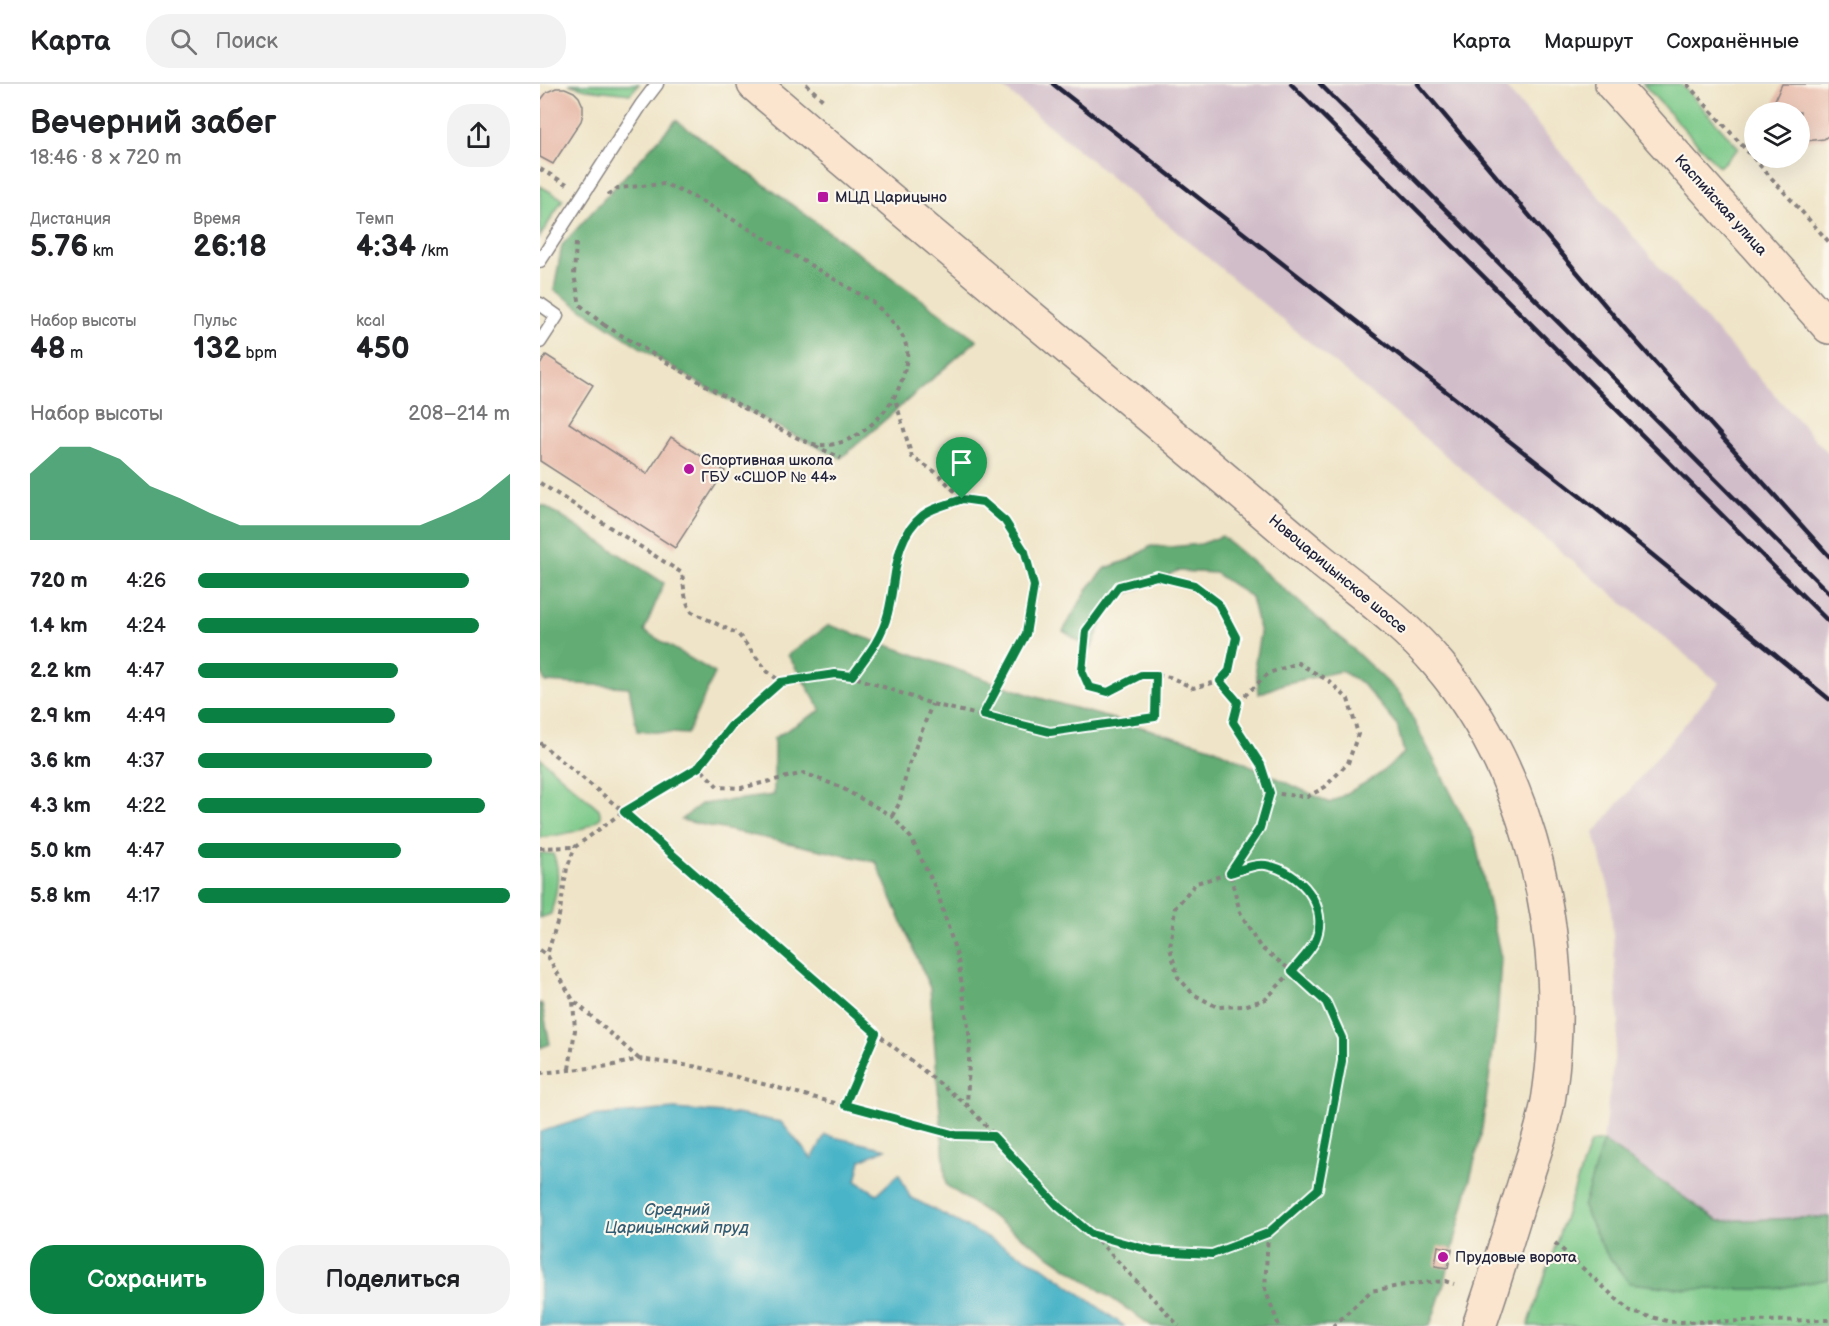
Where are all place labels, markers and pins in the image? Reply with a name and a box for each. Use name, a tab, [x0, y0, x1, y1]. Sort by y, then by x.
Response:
place label: МЦД Царицыно	[835, 188, 947, 207]
marker: МЦД Царицыно	[816, 190, 830, 204]
pin	[936, 437, 987, 499]
place label: Спортивная школа ГБУ «СШОР № 44»	[701, 451, 837, 487]
marker: Спортивная школа ГБУ «СШОР № 44»	[682, 462, 696, 476]
place label: Прудовые ворота	[1455, 1248, 1577, 1267]
marker: Прудовые ворота	[1436, 1250, 1450, 1264]

